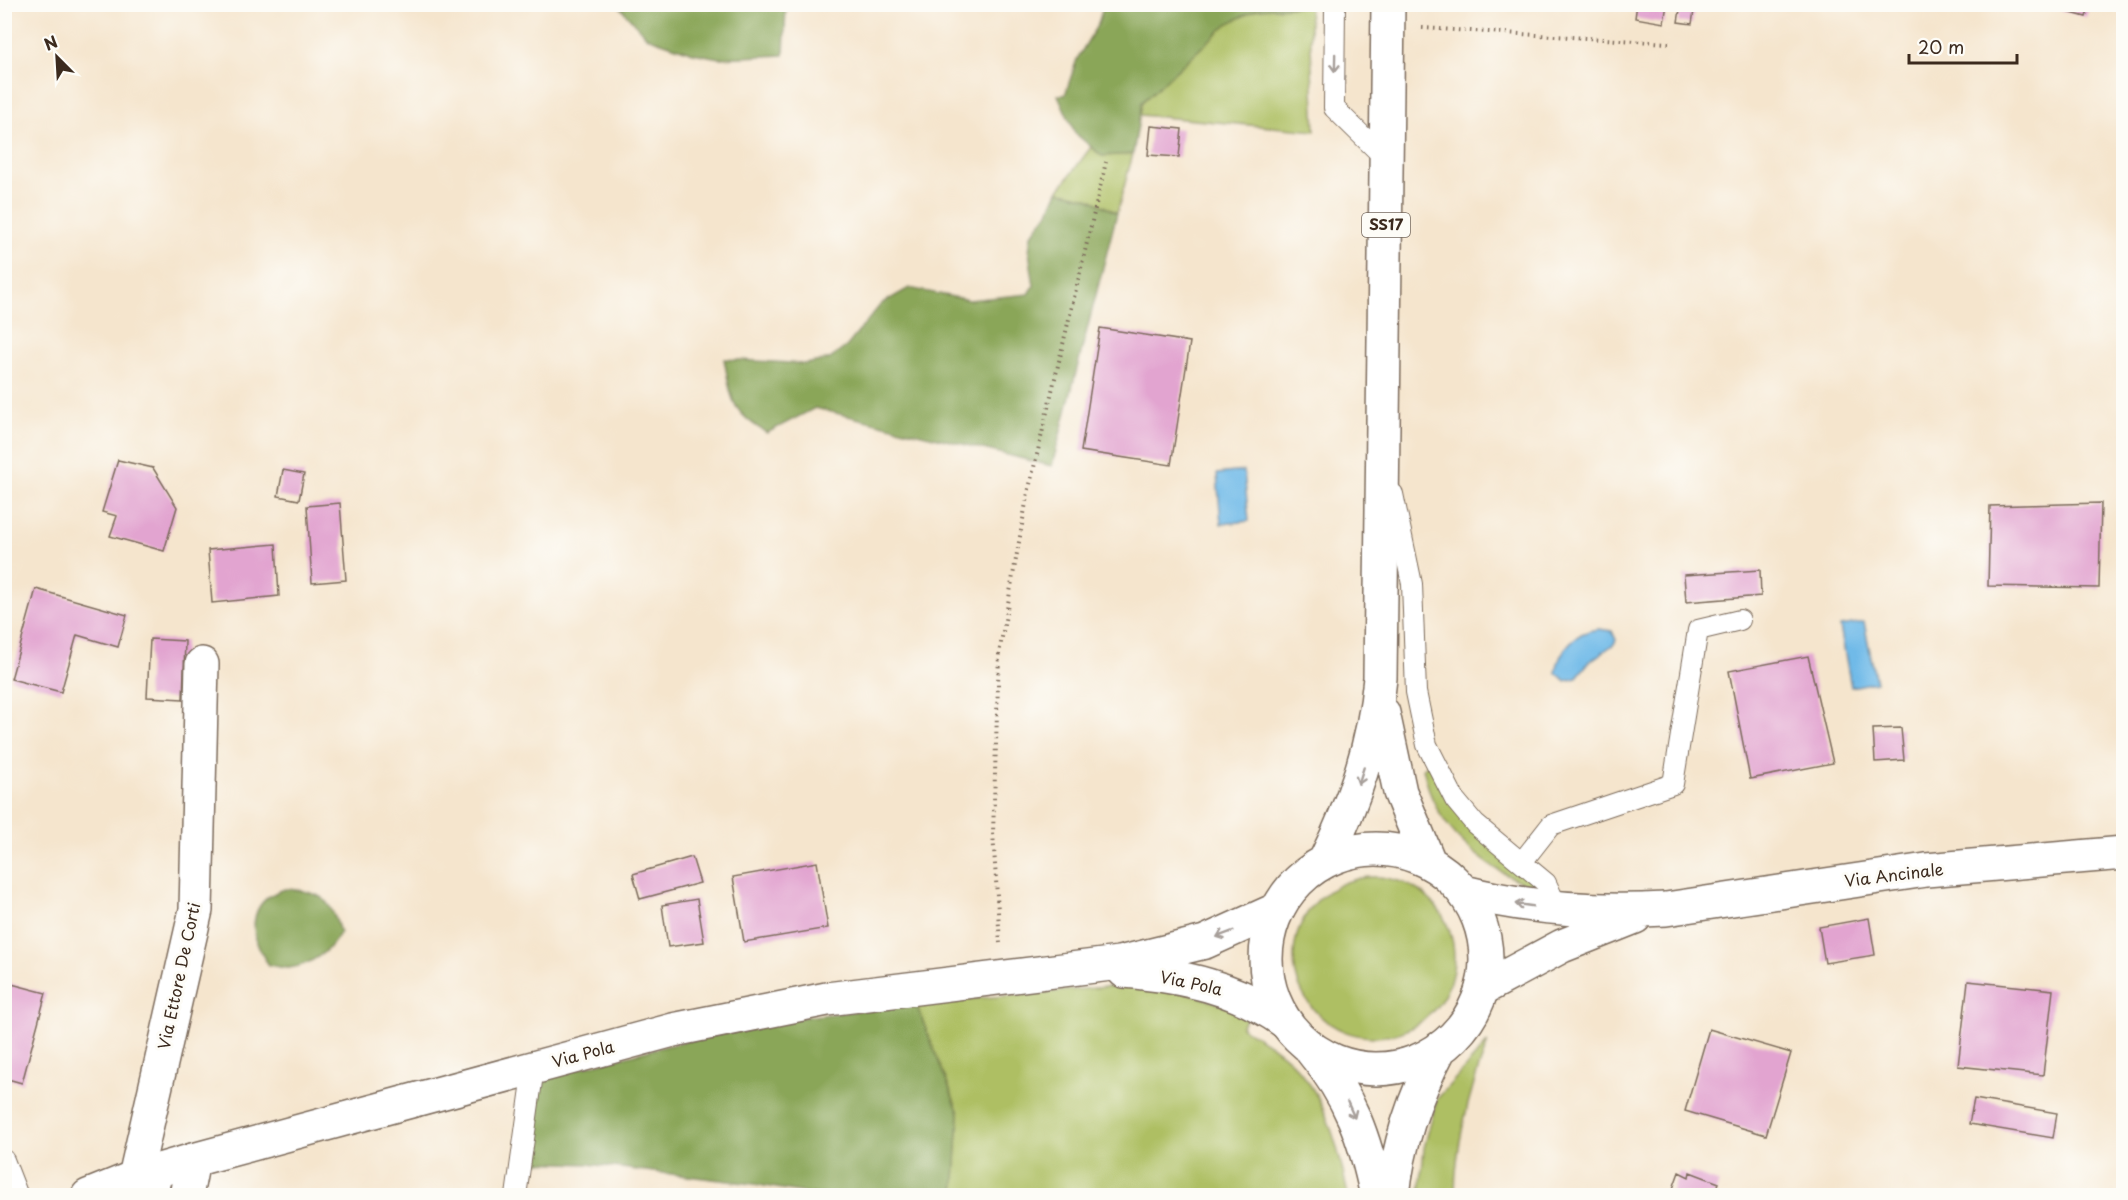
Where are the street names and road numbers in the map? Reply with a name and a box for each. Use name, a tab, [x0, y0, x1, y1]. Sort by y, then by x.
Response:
road number: SS17	[1362, 213, 1410, 237]
street label: Via Ancinale	[1843, 856, 1945, 892]
street label: Via Ettore De Corti	[151, 900, 205, 1052]
street label: Via Pola	[1158, 964, 1225, 1000]
street label: Via Pola	[549, 1033, 617, 1073]

